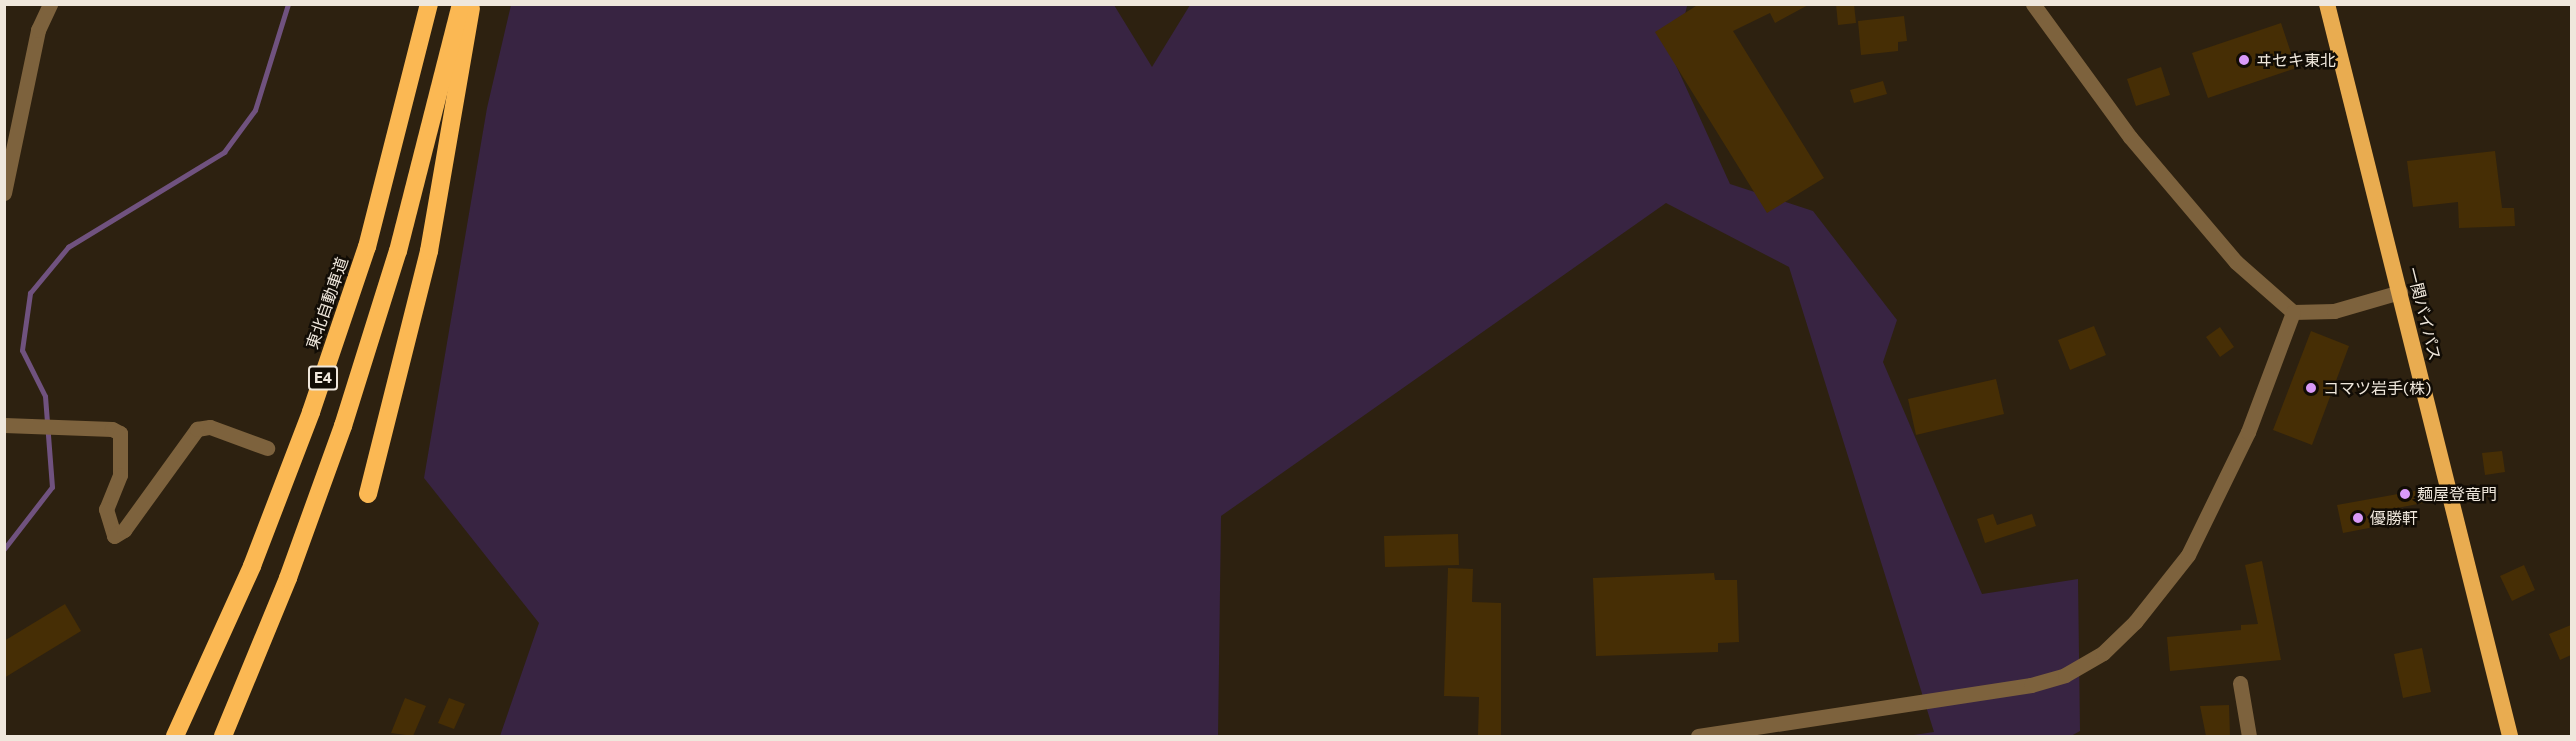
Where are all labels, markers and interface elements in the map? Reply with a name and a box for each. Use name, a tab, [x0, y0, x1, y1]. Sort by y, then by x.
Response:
place label: ヰセキ東北	[2256, 50, 2336, 70]
marker: ヰセキ東北	[2237, 53, 2251, 67]
street label: 東北自動車道	[302, 254, 352, 352]
street label: 一関バイパス	[2403, 265, 2445, 363]
road number: E4	[308, 366, 338, 390]
place label: コマツ岩手(株)	[2323, 378, 2431, 398]
marker: コマツ岩手(株)	[2304, 381, 2318, 395]
place label: 麺屋登竜門	[2417, 484, 2497, 504]
marker: 麺屋登竜門	[2398, 487, 2412, 501]
place label: 優勝軒	[2370, 508, 2418, 528]
marker: 優勝軒	[2351, 511, 2365, 525]

